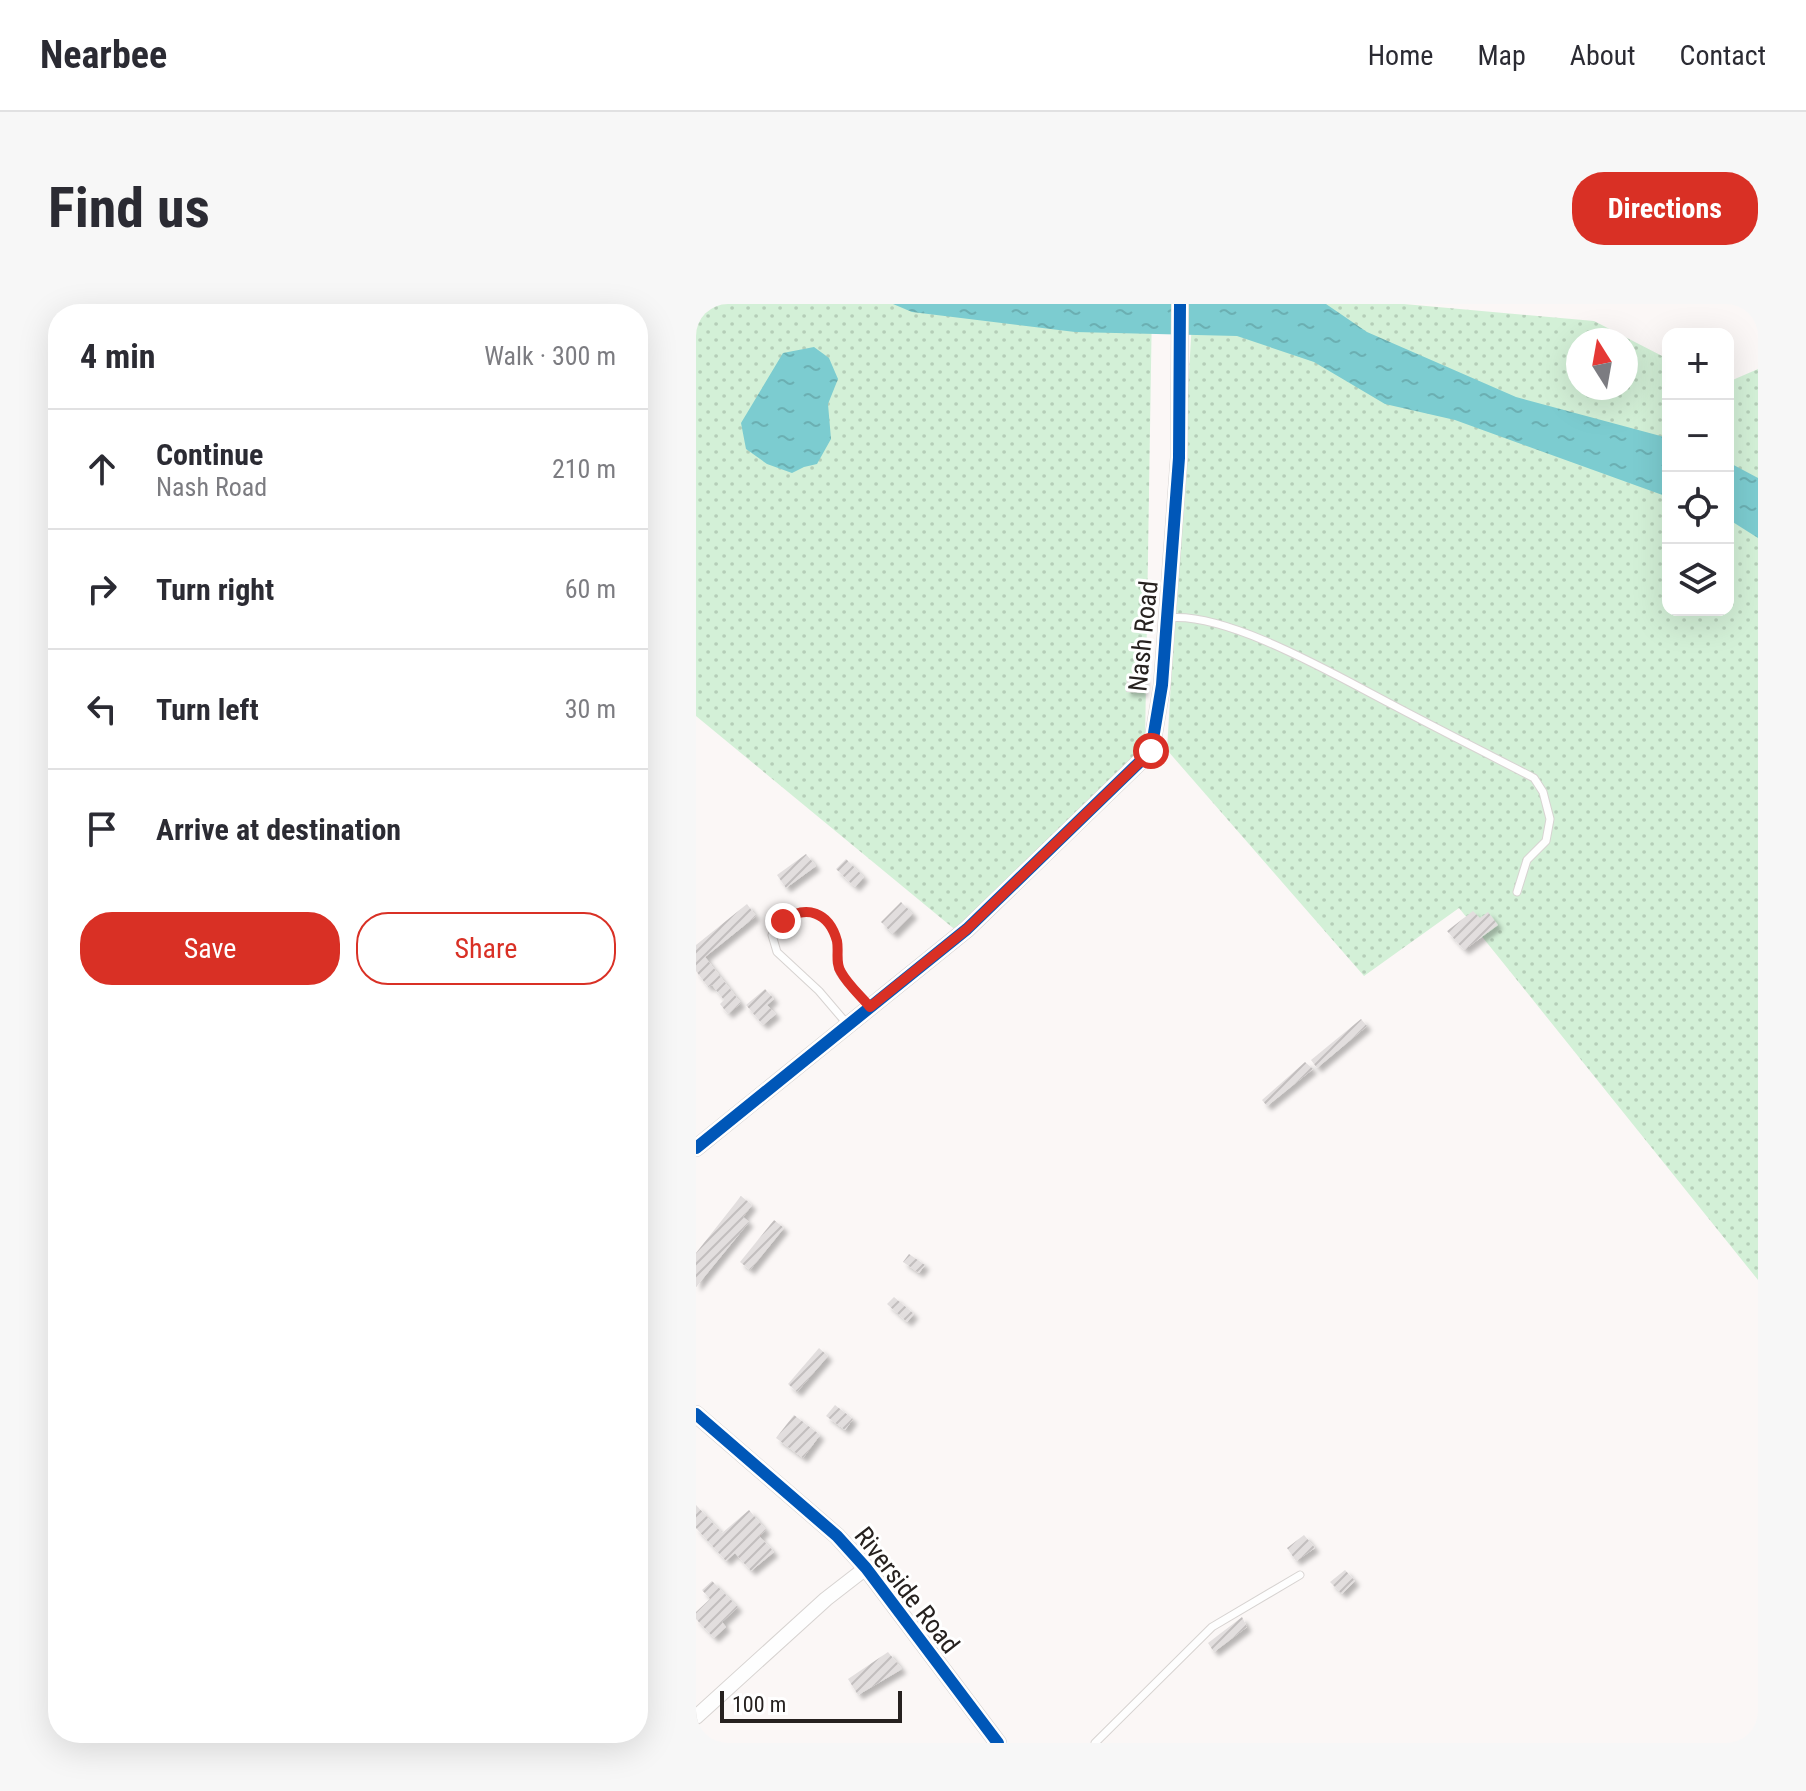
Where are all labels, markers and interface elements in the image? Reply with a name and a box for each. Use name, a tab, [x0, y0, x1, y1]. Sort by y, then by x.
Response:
text: Nearbee	[40, 33, 167, 77]
text: Home	[1368, 39, 1433, 72]
text: Map	[1477, 39, 1526, 72]
text: About	[1570, 39, 1636, 72]
text: Contact	[1680, 39, 1766, 72]
button: Directions	[1572, 172, 1758, 245]
text: Find us	[48, 175, 210, 241]
north arrow	[1566, 328, 1638, 400]
map controls	[1662, 328, 1734, 616]
button: +	[1662, 328, 1734, 400]
text: 4 min	[80, 336, 156, 376]
text: Walk · 300 m	[484, 341, 616, 371]
button: −	[1662, 400, 1734, 472]
text: Continue	[156, 437, 263, 472]
icon: ahead	[80, 447, 124, 491]
text: 210 m	[552, 454, 616, 484]
text: Nash Road	[156, 472, 267, 502]
button: locate	[1662, 472, 1734, 544]
button: layers	[1662, 544, 1734, 616]
icon: right	[80, 567, 124, 611]
text: Turn right	[156, 572, 274, 607]
text: 60 m	[565, 574, 616, 604]
street label: Nash Road	[1122, 579, 1164, 693]
icon: left	[80, 687, 124, 731]
text: Turn left	[156, 692, 259, 727]
text: 30 m	[565, 694, 616, 724]
route start	[1133, 733, 1169, 769]
icon: arrive	[80, 807, 124, 851]
text: Arrive at destination	[156, 812, 401, 847]
route end	[765, 903, 801, 939]
button: Save	[80, 912, 340, 985]
button: Share	[356, 912, 616, 985]
street label: Riverside Road	[848, 1521, 966, 1659]
scale bar	[720, 1687, 902, 1723]
text: 100 m	[732, 1692, 786, 1717]

